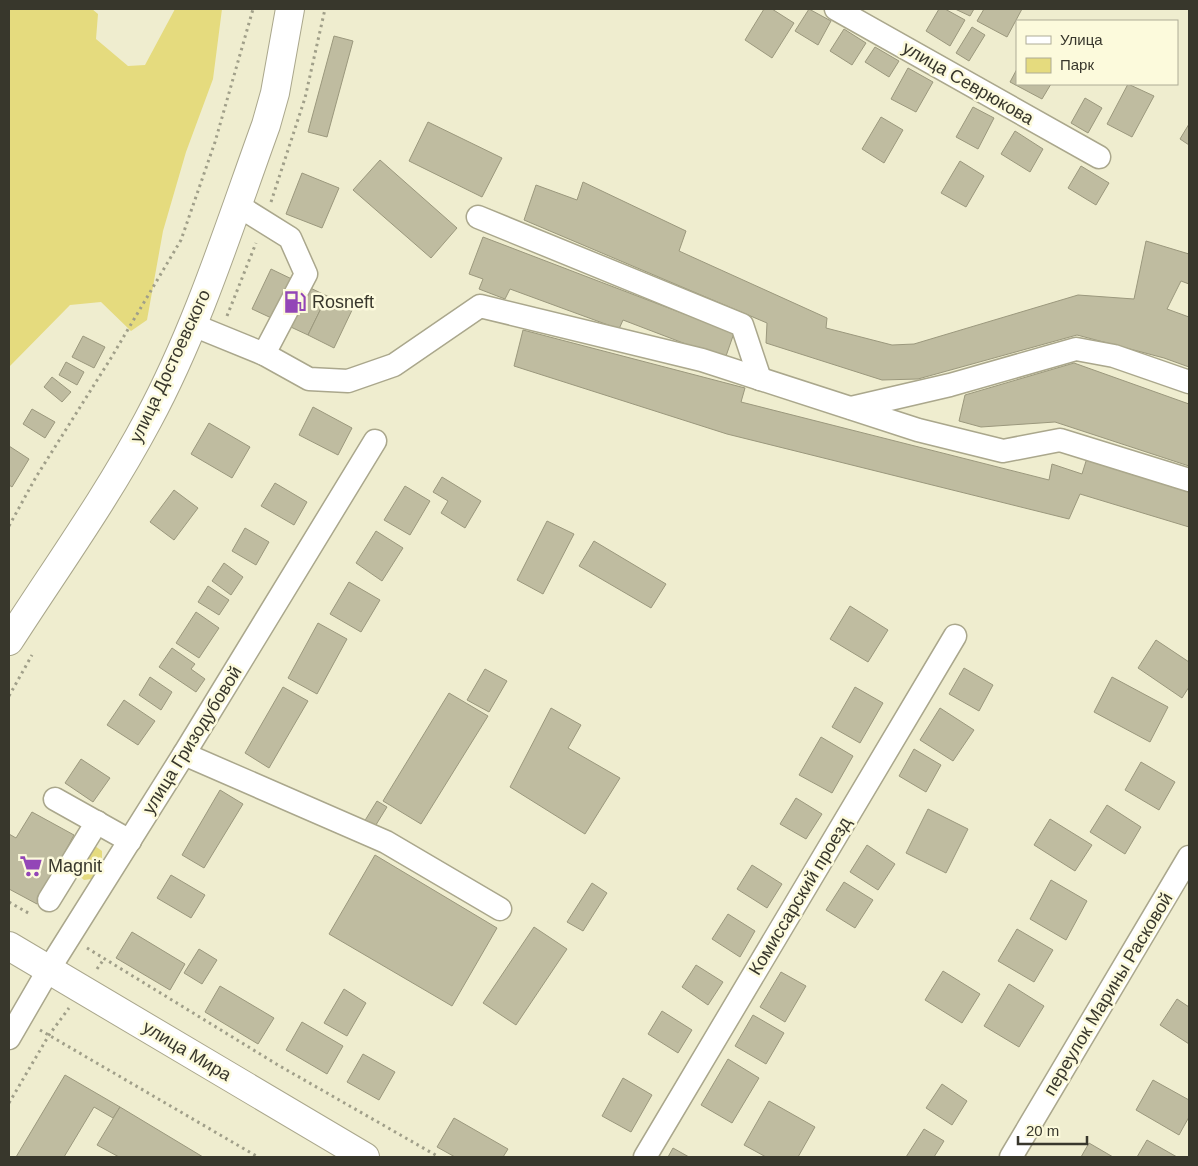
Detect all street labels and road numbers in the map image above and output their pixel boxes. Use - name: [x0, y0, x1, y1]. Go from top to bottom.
- street label: улица Севрюкова: [899, 37, 1038, 129]
- street label: улица Достоевского: [126, 286, 214, 446]
- street label: улица Гризодубовой: [138, 662, 246, 818]
- street label: Комиссарский проезд: [745, 813, 855, 979]
- street label: переулок Марины Расковой: [1039, 889, 1177, 1099]
- street label: улица Мира: [139, 1017, 236, 1086]

